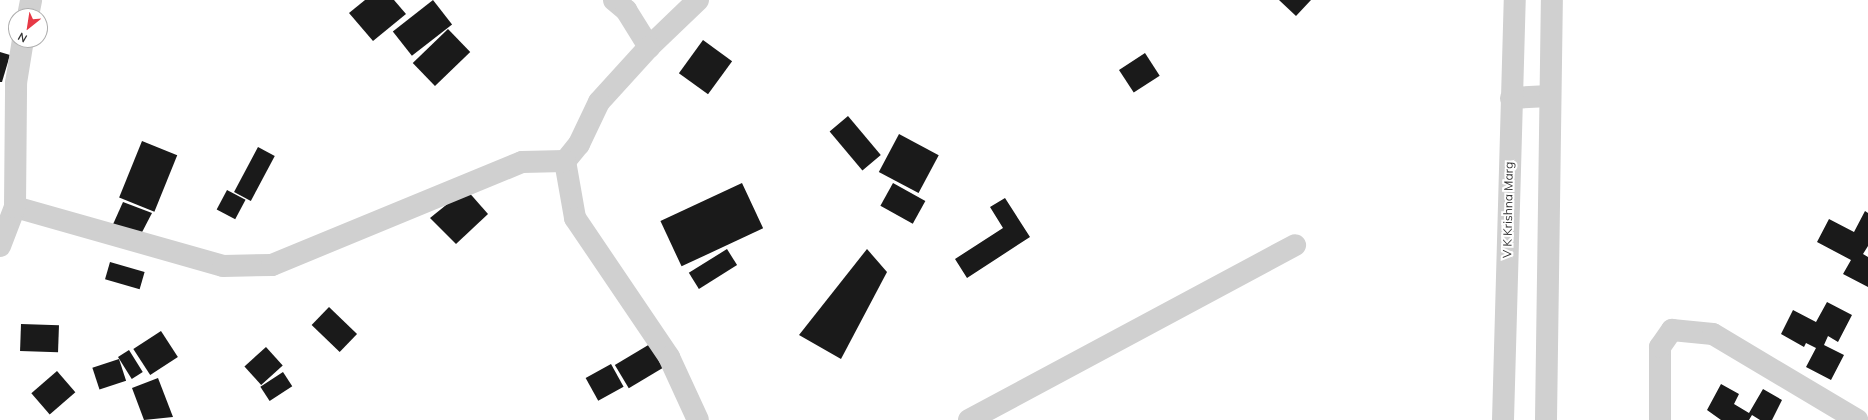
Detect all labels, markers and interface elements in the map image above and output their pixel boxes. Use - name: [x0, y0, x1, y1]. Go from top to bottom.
- north arrow: [8, 8, 48, 48]
- text: N: [15, 29, 30, 46]
- street label: V K Krishna Marg: [1500, 162, 1516, 258]

